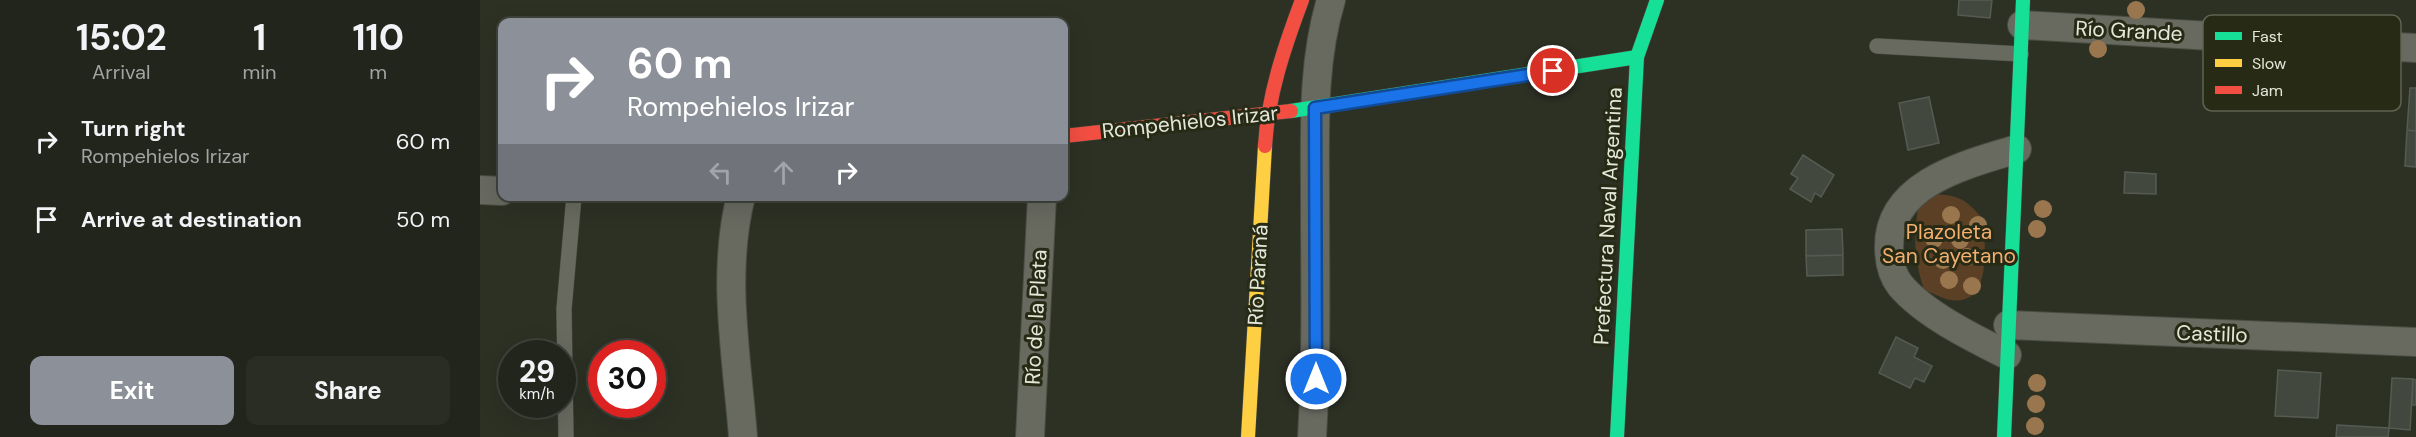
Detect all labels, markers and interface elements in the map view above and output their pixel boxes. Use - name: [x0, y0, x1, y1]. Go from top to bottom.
- text: 15:02: [76, 14, 167, 61]
- text: 1: [253, 14, 266, 61]
- text: 110: [352, 14, 404, 61]
- street label: Río Grande: [2075, 14, 2183, 48]
- legend: [2203, 15, 2401, 111]
- text: Fast: [2252, 26, 2283, 47]
- text: 60 m: [627, 36, 733, 91]
- icon: right: [528, 42, 606, 120]
- pin: [1527, 45, 1578, 96]
- text: Slow: [2252, 53, 2286, 74]
- icon: arrive: [1536, 54, 1569, 87]
- text: Arrival: [92, 59, 150, 85]
- text: min: [242, 59, 277, 85]
- text: m: [369, 59, 387, 85]
- text: Jam: [2252, 80, 2283, 101]
- street label: Prefectura Naval Argentina: [1587, 86, 1629, 346]
- text: Rompehielos Irizar: [627, 89, 854, 124]
- street label: Rompehielos Irizar: [1101, 99, 1280, 145]
- text: Turn right: [81, 114, 186, 143]
- icon: right: [30, 125, 63, 158]
- text: 60 m: [396, 127, 450, 156]
- text: Rompehielos Irizar: [81, 143, 250, 169]
- icon: left: [704, 156, 737, 189]
- icon: ahead: [767, 156, 800, 189]
- icon: right: [830, 156, 863, 189]
- icon: arrive: [30, 203, 63, 236]
- text: Arrive at destination: [81, 205, 302, 234]
- text: 50 m: [396, 205, 450, 234]
- park label: Plazoleta San Cayetano: [1882, 218, 2016, 270]
- street label: Río Paraná: [1241, 224, 1275, 326]
- street label: Río de la Plata: [1018, 249, 1054, 385]
- street label: Castillo: [2176, 319, 2248, 349]
- speed limit sign: 30: [588, 340, 666, 418]
- position arrow: [1284, 347, 1348, 411]
- text: 29: [519, 352, 555, 391]
- button: Exit: [30, 356, 234, 425]
- button: Share: [246, 356, 450, 425]
- text: km/h: [519, 384, 555, 404]

